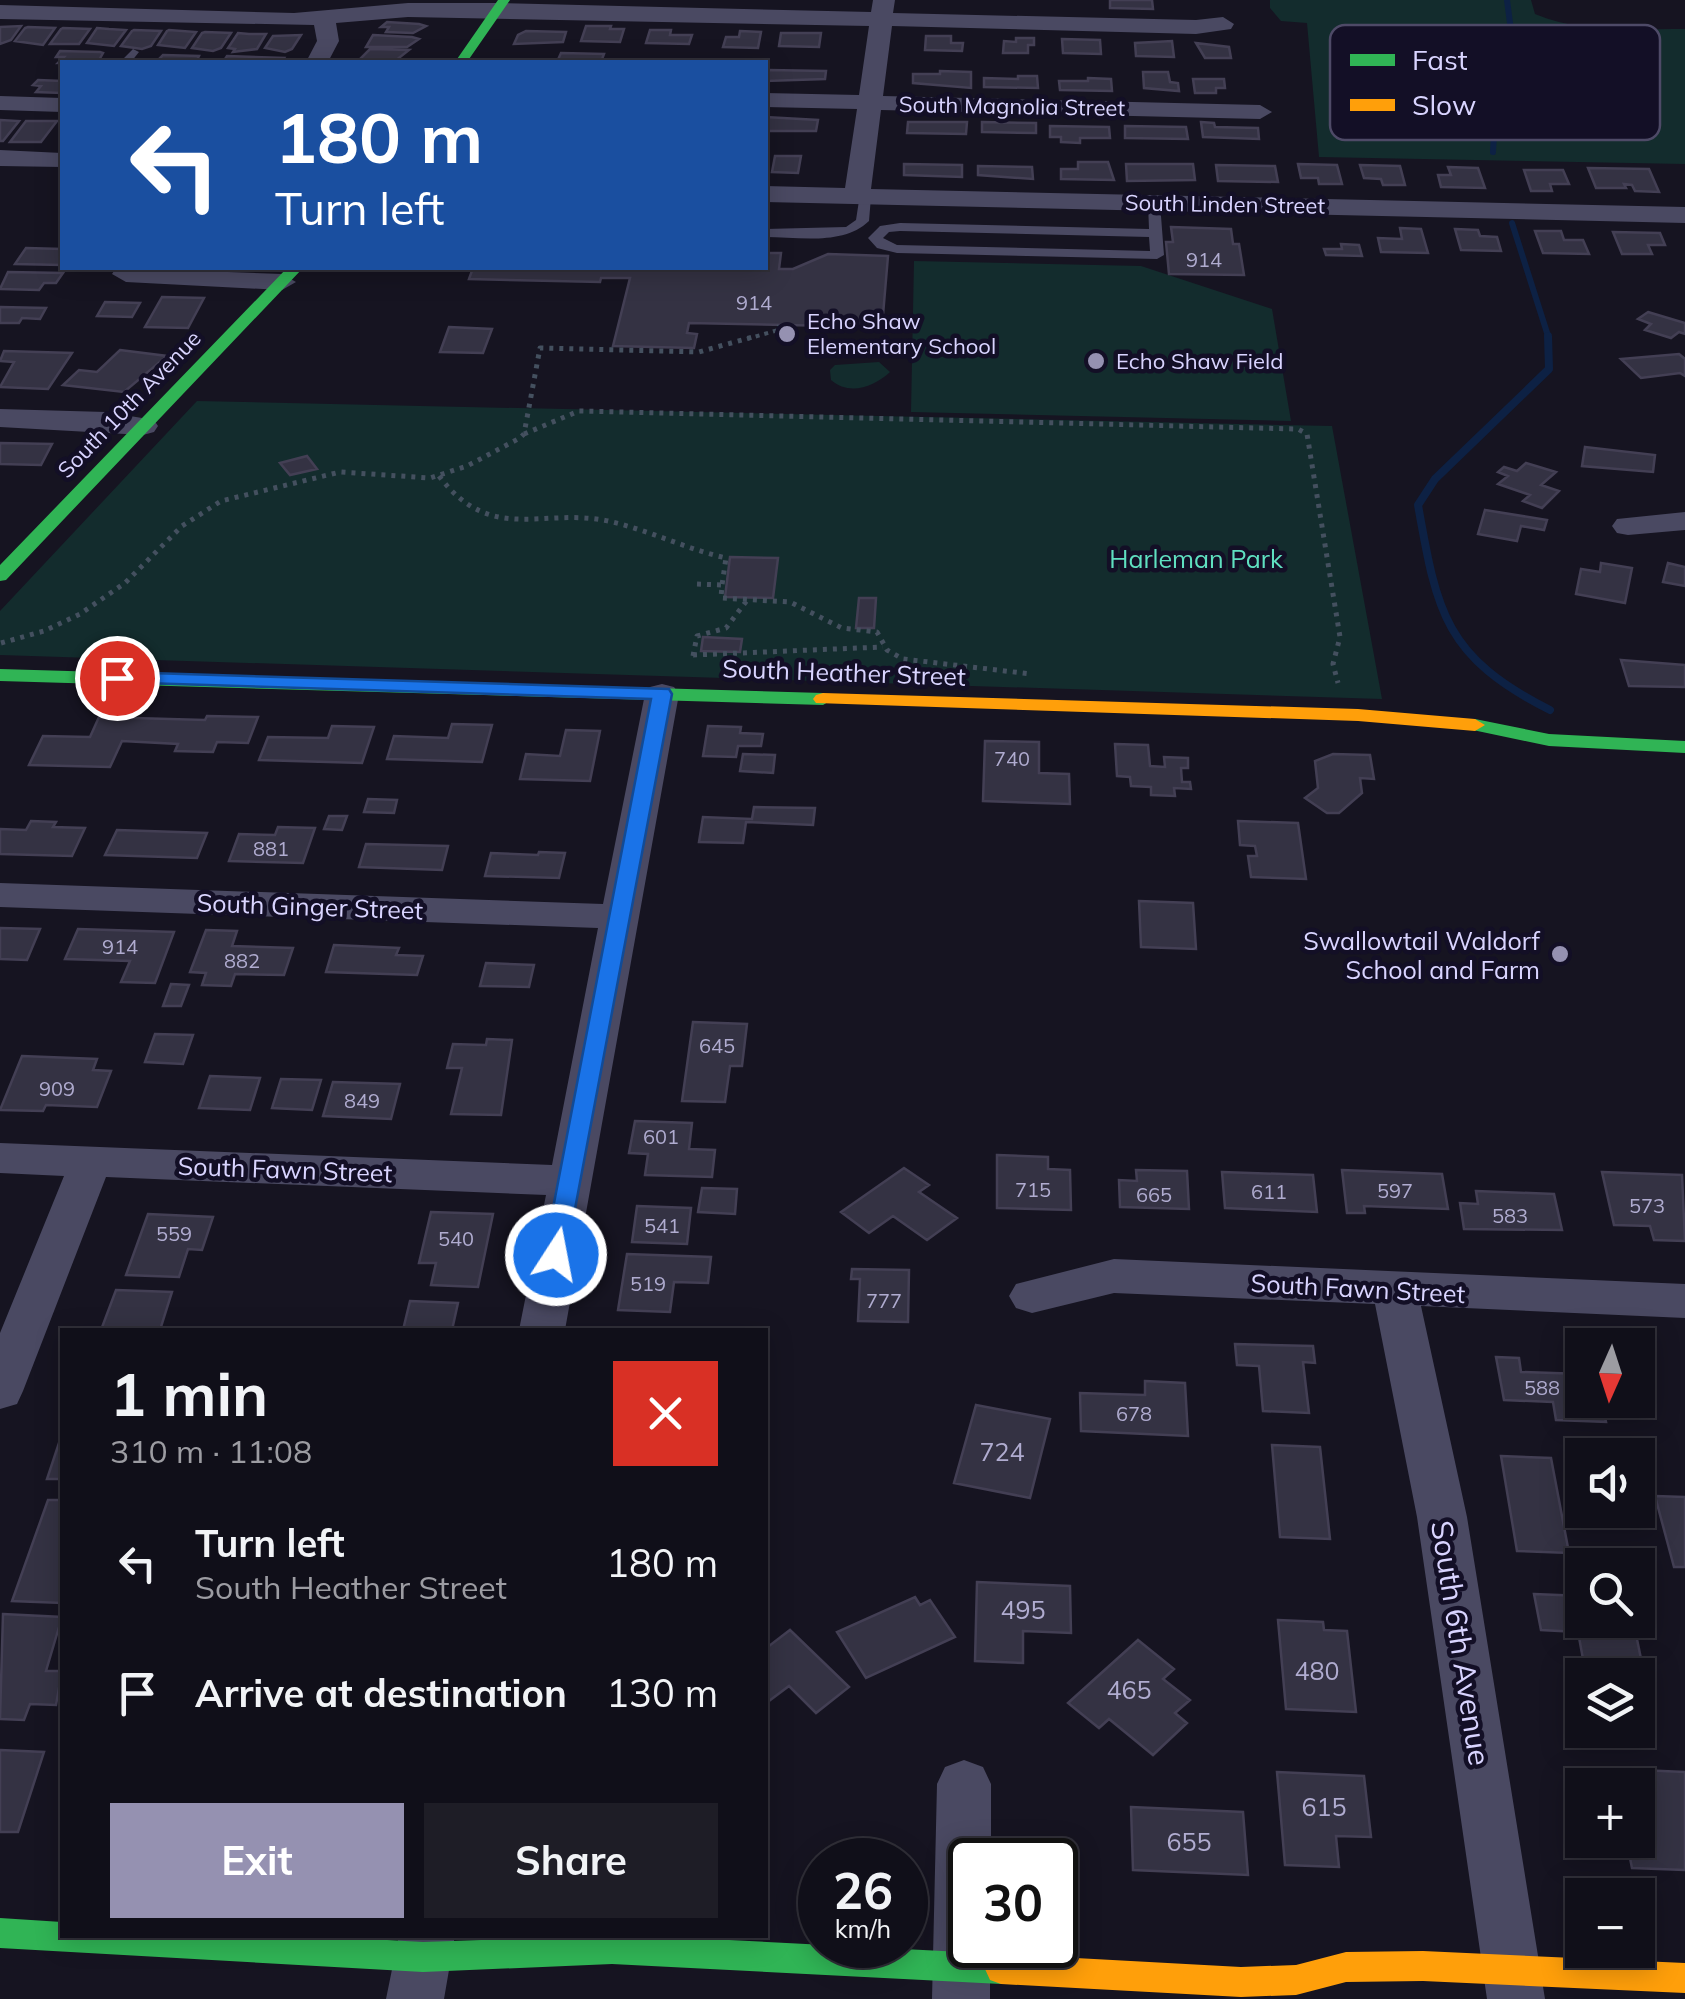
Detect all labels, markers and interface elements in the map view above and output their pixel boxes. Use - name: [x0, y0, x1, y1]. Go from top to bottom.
- legend: [1330, 25, 1660, 140]
- text: Fast: [1412, 42, 1468, 77]
- text: Slow: [1412, 87, 1476, 122]
- street label: South Magnolia Street: [899, 90, 1126, 122]
- text: 180 m: [275, 93, 483, 181]
- icon: left: [110, 100, 240, 230]
- text: Turn left: [275, 180, 444, 236]
- street label: South Linden Street: [1125, 188, 1326, 220]
- house number: 914: [1186, 247, 1222, 272]
- house number: 914: [736, 290, 772, 315]
- place label: Echo Shaw Elementary School: [807, 307, 996, 360]
- marker: Echo Shaw Elementary School: [776, 323, 798, 345]
- street label: South 10th Avenue: [51, 324, 207, 484]
- place label: Echo Shaw Field: [1116, 347, 1284, 375]
- marker: Echo Shaw Field: [1085, 350, 1107, 372]
- park label: Harleman Park: [1109, 543, 1284, 574]
- pin: [75, 636, 160, 721]
- icon: arrive: [90, 651, 145, 706]
- street label: South Heather Street: [722, 652, 967, 692]
- house number: 740: [994, 746, 1030, 771]
- house number: 881: [253, 836, 289, 861]
- street label: South Ginger Street: [196, 887, 424, 925]
- place label: Swallowtail Waldorf School and Farm: [1303, 925, 1541, 985]
- house number: 914: [102, 934, 138, 959]
- marker: Swallowtail Waldorf School and Farm: [1549, 943, 1571, 965]
- house number: 882: [224, 948, 260, 973]
- house number: 645: [699, 1033, 735, 1058]
- house number: 909: [39, 1076, 75, 1101]
- house number: 849: [344, 1088, 380, 1113]
- house number: 601: [643, 1124, 679, 1149]
- street label: South Fawn Street: [177, 1150, 393, 1188]
- house number: 715: [1015, 1177, 1051, 1202]
- house number: 597: [1377, 1178, 1413, 1203]
- house number: 611: [1251, 1179, 1287, 1204]
- house number: 665: [1136, 1182, 1172, 1207]
- house number: 573: [1629, 1193, 1665, 1218]
- position arrow: [504, 1203, 608, 1307]
- house number: 583: [1492, 1203, 1528, 1228]
- house number: 541: [644, 1213, 680, 1238]
- house number: 559: [156, 1221, 192, 1246]
- house number: 540: [438, 1226, 474, 1251]
- street label: South Fawn Street: [1250, 1267, 1466, 1309]
- house number: 519: [630, 1271, 666, 1296]
- house number: 777: [866, 1288, 902, 1313]
- north arrow: [1565, 1328, 1655, 1418]
- map controls: [1565, 1328, 1655, 1968]
- text: 1 min: [110, 1356, 268, 1431]
- button: close: [613, 1361, 718, 1466]
- house number: 588: [1524, 1375, 1560, 1400]
- house number: 678: [1116, 1401, 1152, 1426]
- text: 310 m · 11:08: [110, 1431, 312, 1471]
- house number: 724: [979, 1436, 1025, 1467]
- button: sound: [1565, 1438, 1655, 1528]
- street label: South 6th Avenue: [1423, 1518, 1499, 1768]
- text: Turn left: [195, 1519, 345, 1567]
- icon: left: [110, 1536, 165, 1591]
- text: 180 m: [606, 1539, 718, 1587]
- button: search: [1565, 1548, 1655, 1638]
- text: South Heather Street: [195, 1567, 507, 1607]
- house number: 495: [1000, 1594, 1046, 1625]
- house number: 480: [1294, 1655, 1340, 1686]
- button: layers: [1565, 1658, 1655, 1748]
- icon: arrive: [110, 1666, 165, 1721]
- text: Arrive at destination: [195, 1669, 567, 1717]
- text: 130 m: [606, 1669, 718, 1717]
- house number: 465: [1106, 1674, 1152, 1705]
- button: +: [1565, 1768, 1655, 1858]
- house number: 615: [1301, 1791, 1347, 1822]
- button: Exit: [110, 1803, 404, 1918]
- button: Share: [424, 1803, 718, 1918]
- house number: 655: [1166, 1826, 1212, 1857]
- speed limit sign: 30: [948, 1838, 1078, 1968]
- text: 26: [833, 1859, 893, 1922]
- button: −: [1565, 1878, 1655, 1968]
- text: km/h: [835, 1913, 891, 1944]

